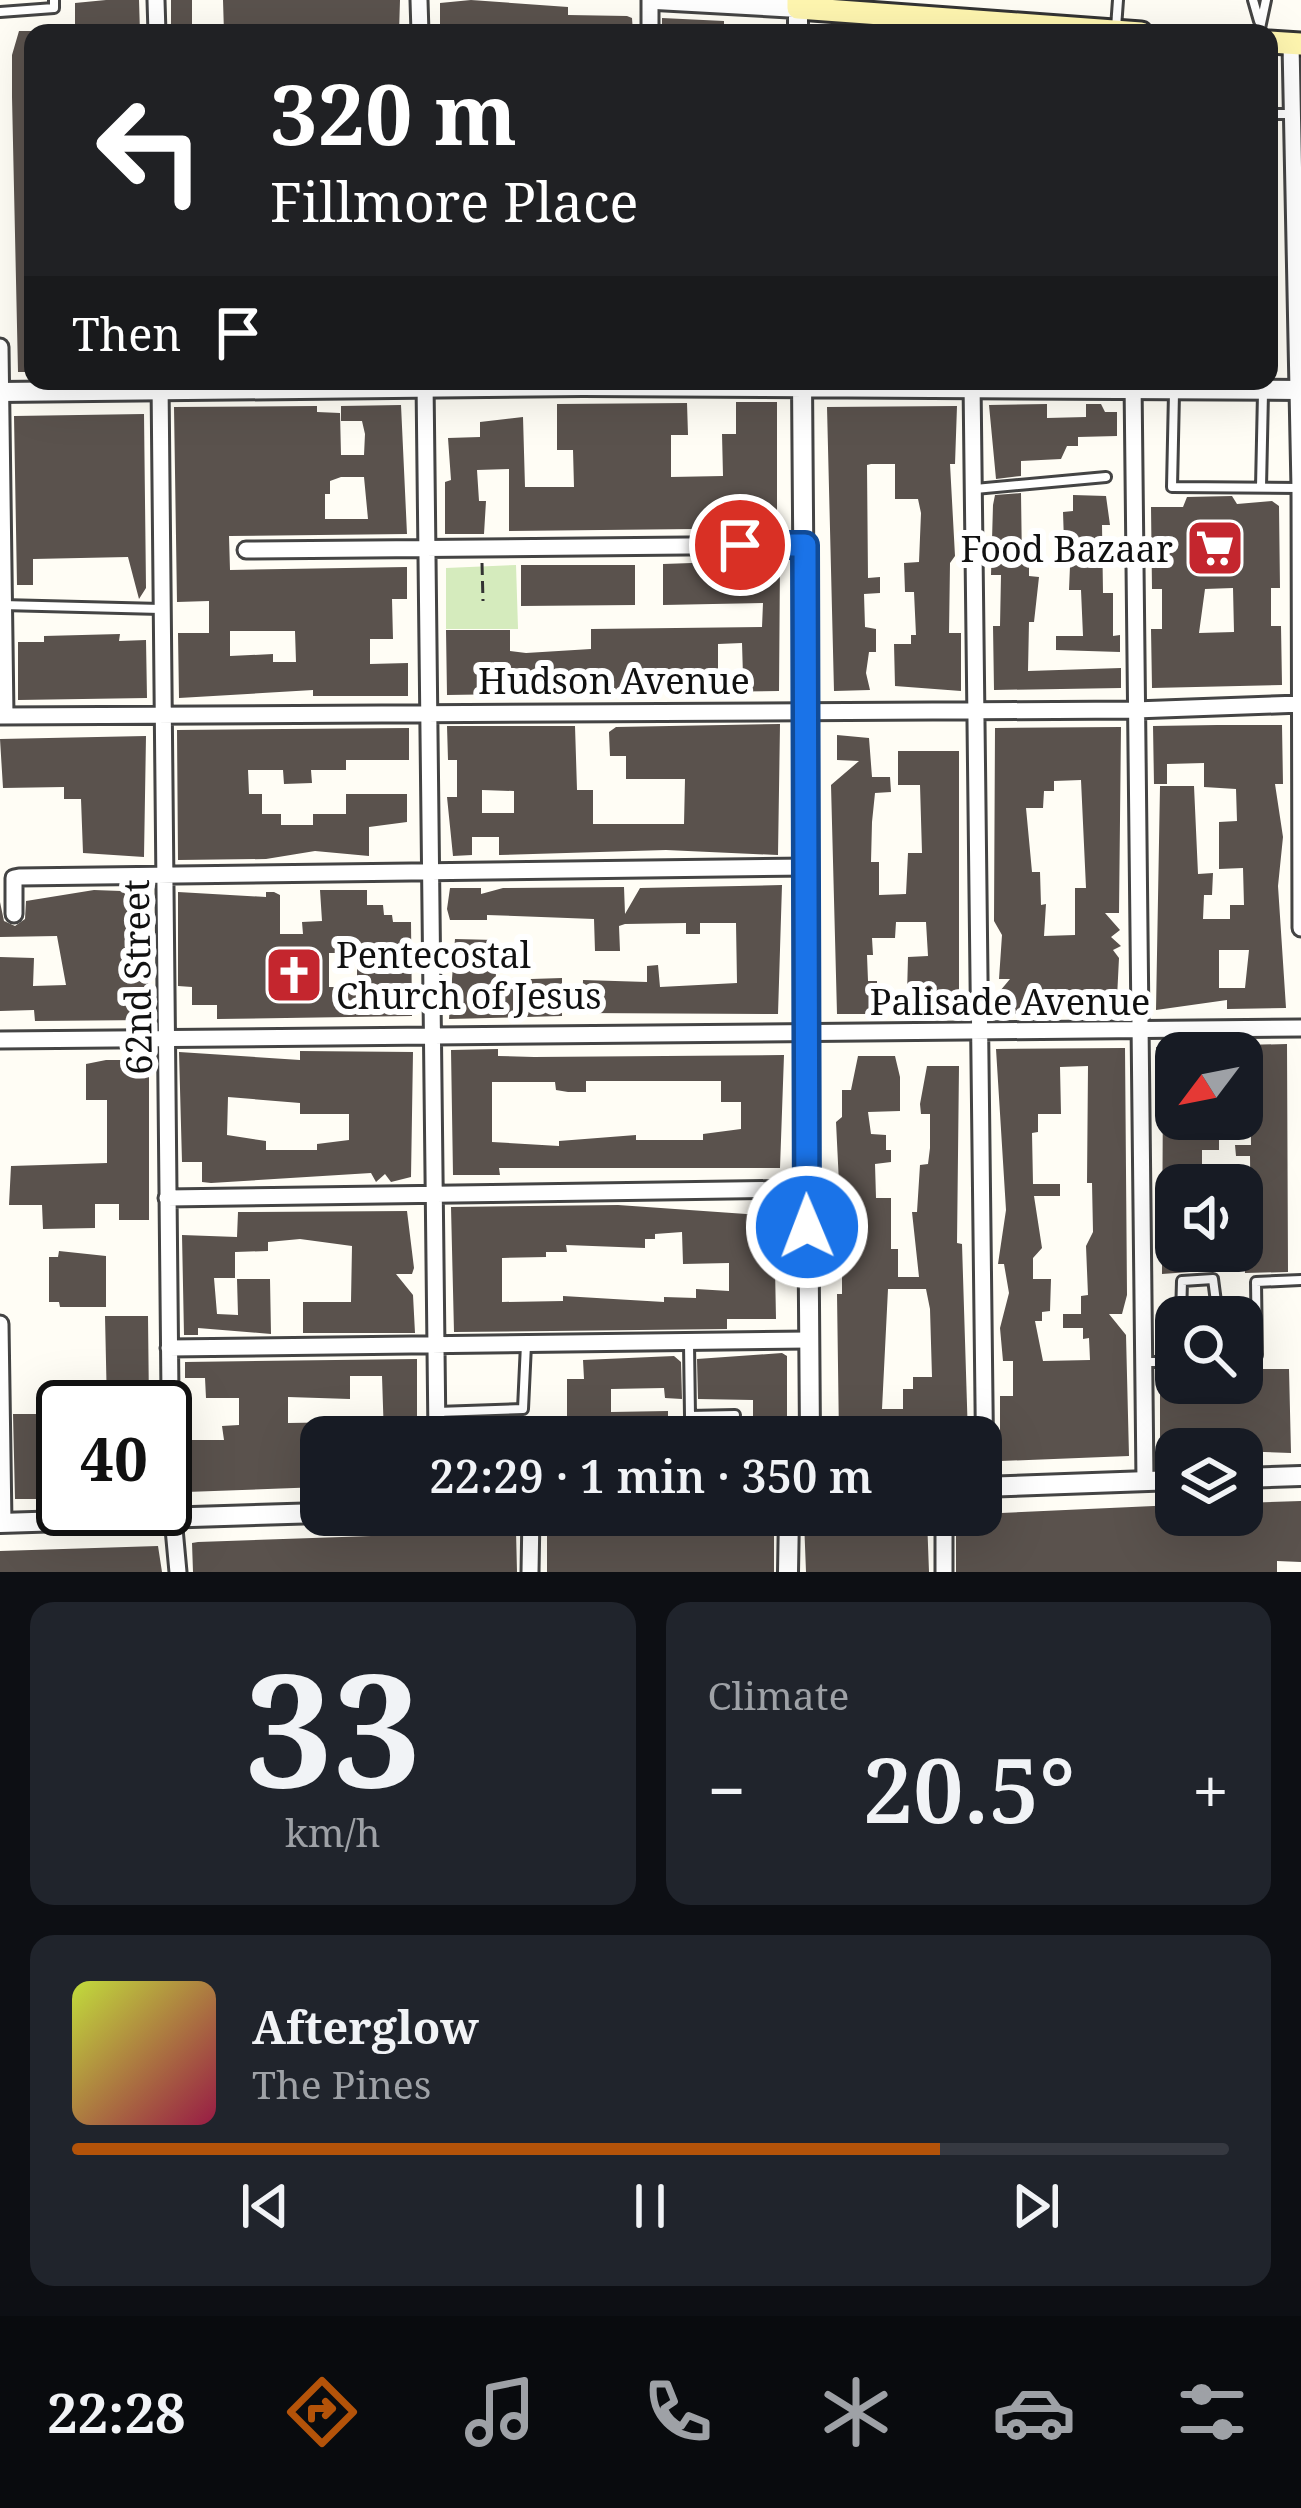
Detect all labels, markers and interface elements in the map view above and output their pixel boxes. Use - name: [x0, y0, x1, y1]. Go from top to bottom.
- text: 320 m: [270, 55, 517, 170]
- icon: left: [72, 72, 228, 228]
- text: Fillmore Place: [270, 164, 638, 238]
- icon: arrive: [205, 300, 271, 366]
- text: Then: [72, 303, 181, 364]
- pin: [689, 494, 791, 596]
- icon: arrive: [707, 512, 773, 578]
- supermarket icon: Food Bazaar: [1184, 517, 1246, 579]
- place label: Food Bazaar: [960, 524, 1173, 573]
- street label: Hudson Avenue: [478, 656, 750, 705]
- street label: 62nd Street: [111, 879, 163, 1075]
- place label: Pentecostal Church of Jesus: [336, 930, 602, 1020]
- church icon: Pentecostal Church of Jesus: [263, 944, 325, 1006]
- street label: Palisade Avenue: [870, 977, 1150, 1026]
- north arrow: [1155, 1032, 1263, 1140]
- map controls: [1155, 1032, 1263, 1536]
- position arrow: [744, 1164, 870, 1290]
- button: sound: [1155, 1164, 1263, 1272]
- button: search: [1155, 1296, 1263, 1404]
- speed limit sign: 40: [36, 1380, 192, 1536]
- button: layers: [1155, 1428, 1263, 1536]
- text: 22:29 · 1 min · 350 m: [429, 1445, 873, 1506]
- text: 33: [245, 1620, 421, 1833]
- text: Climate: [708, 1668, 849, 1721]
- text: 20.5°: [862, 1727, 1075, 1849]
- text: −: [708, 1744, 746, 1834]
- text: +: [1192, 1744, 1229, 1834]
- text: km/h: [285, 1805, 381, 1858]
- text: Afterglow: [252, 1996, 479, 2057]
- text: The Pines: [252, 2057, 431, 2110]
- icon: previous: [232, 2173, 298, 2239]
- icon: pause: [617, 2173, 683, 2239]
- icon: next: [1003, 2173, 1069, 2239]
- icon: directions: [280, 2370, 364, 2454]
- icon: music: [458, 2370, 542, 2454]
- icon: phone: [636, 2370, 720, 2454]
- icon: climate: [814, 2370, 898, 2454]
- icon: car: [992, 2370, 1076, 2454]
- icon: filters: [1170, 2370, 1254, 2454]
- text: 22:28: [47, 2375, 186, 2449]

